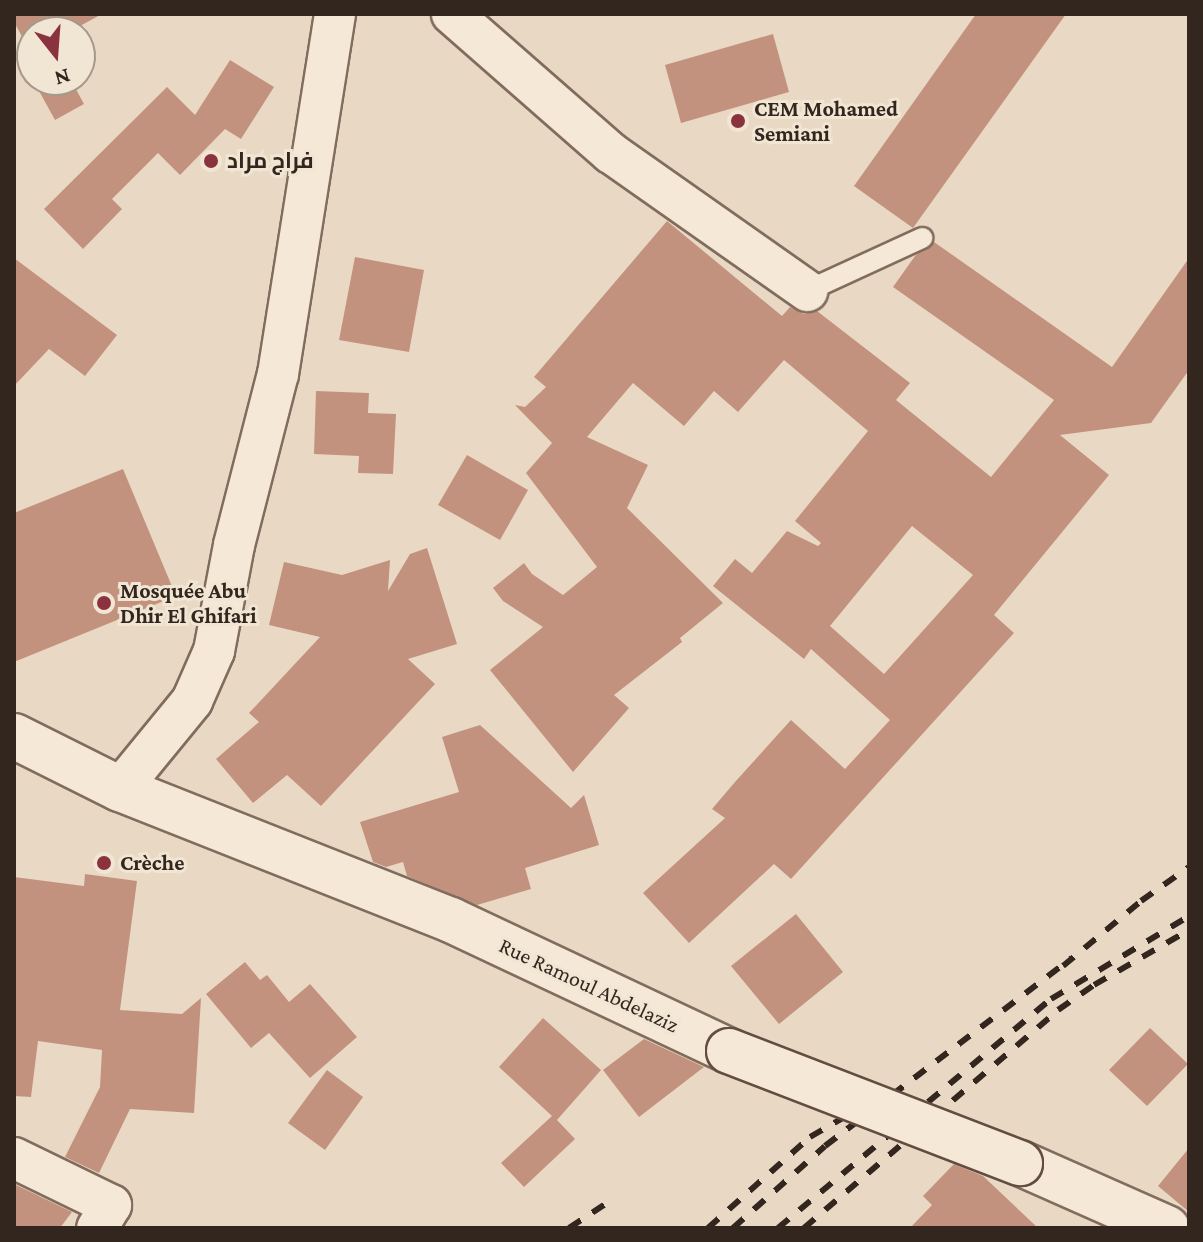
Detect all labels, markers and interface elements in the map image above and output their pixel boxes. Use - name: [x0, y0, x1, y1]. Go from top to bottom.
- north arrow: [16, 16, 96, 96]
- text: N: [52, 63, 73, 92]
- place label: CEM Mohamed Semiani: [754, 95, 898, 146]
- marker: CEM Mohamed Semiani: [729, 112, 747, 130]
- place label: فراج مراد: [227, 148, 314, 174]
- marker: فراج مراد: [202, 152, 220, 170]
- place label: Mosquée Abu Dhir El Ghifari: [120, 577, 257, 628]
- marker: Mosquée Abu Dhir El Ghifari: [95, 594, 113, 612]
- place label: Crèche: [120, 850, 184, 876]
- marker: Crèche: [95, 854, 113, 872]
- street label: Rue Ramoul Abdelaziz: [495, 932, 683, 1038]

